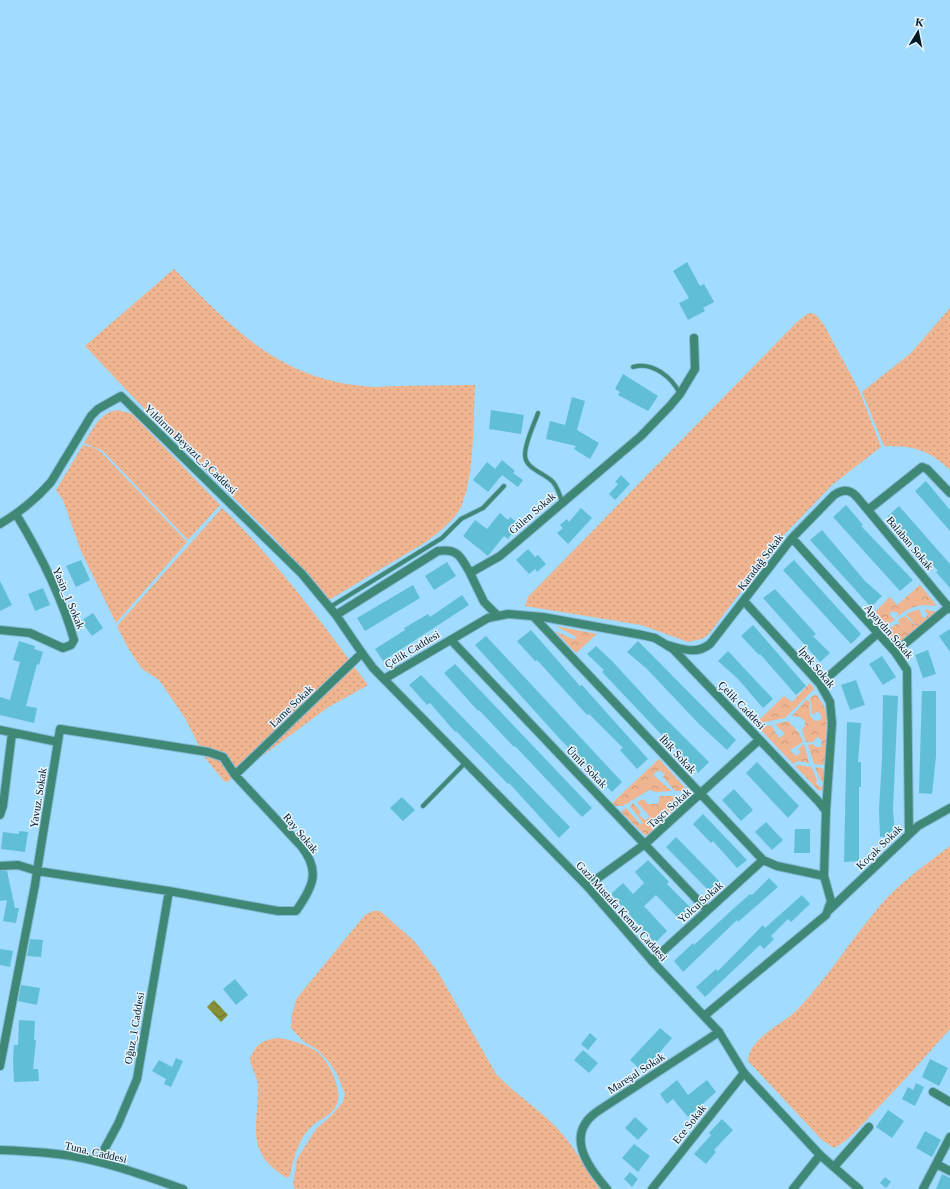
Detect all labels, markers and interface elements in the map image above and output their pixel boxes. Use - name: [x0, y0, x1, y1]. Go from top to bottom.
- north arrow: [898, 12, 938, 52]
- text: K: [914, 15, 925, 29]
- street label: Yıldırım Beyazıt_3 Caddesi: [142, 402, 240, 496]
- street label: Gülen Sokak: [507, 489, 558, 536]
- street label: Balaban Sokak: [884, 514, 936, 573]
- street label: Karadağ Sokak: [735, 531, 785, 593]
- street label: Yasin_1 Sokak: [51, 565, 88, 631]
- street label: Apaydın Sokak: [862, 601, 916, 661]
- street label: Çelik Caddesi: [382, 628, 442, 670]
- street label: İpek Sokak: [796, 644, 838, 690]
- street label: Çelik Caddesi: [716, 679, 768, 731]
- street label: Lame Sokak: [267, 682, 315, 730]
- street label: İbik Sokak: [657, 732, 699, 776]
- street label: Ümit Sokak: [564, 744, 610, 791]
- street label: Yavuz. Sokak: [27, 767, 49, 829]
- street label: Taşcı Sokak: [645, 785, 693, 830]
- street label: Ray Sokak: [281, 811, 321, 856]
- street label: Koçak Sokak: [854, 822, 905, 872]
- street label: Gazi Mustafa Kemal Caddesi: [574, 859, 670, 963]
- street label: Yolcu Sokak: [675, 878, 725, 925]
- street label: Oğuz_1 Caddesi: [122, 991, 146, 1065]
- street label: Mareşal Sokak: [605, 1050, 667, 1096]
- street label: Ece Sokak: [670, 1101, 708, 1146]
- street label: Tuna. Caddesi: [64, 1139, 128, 1165]

